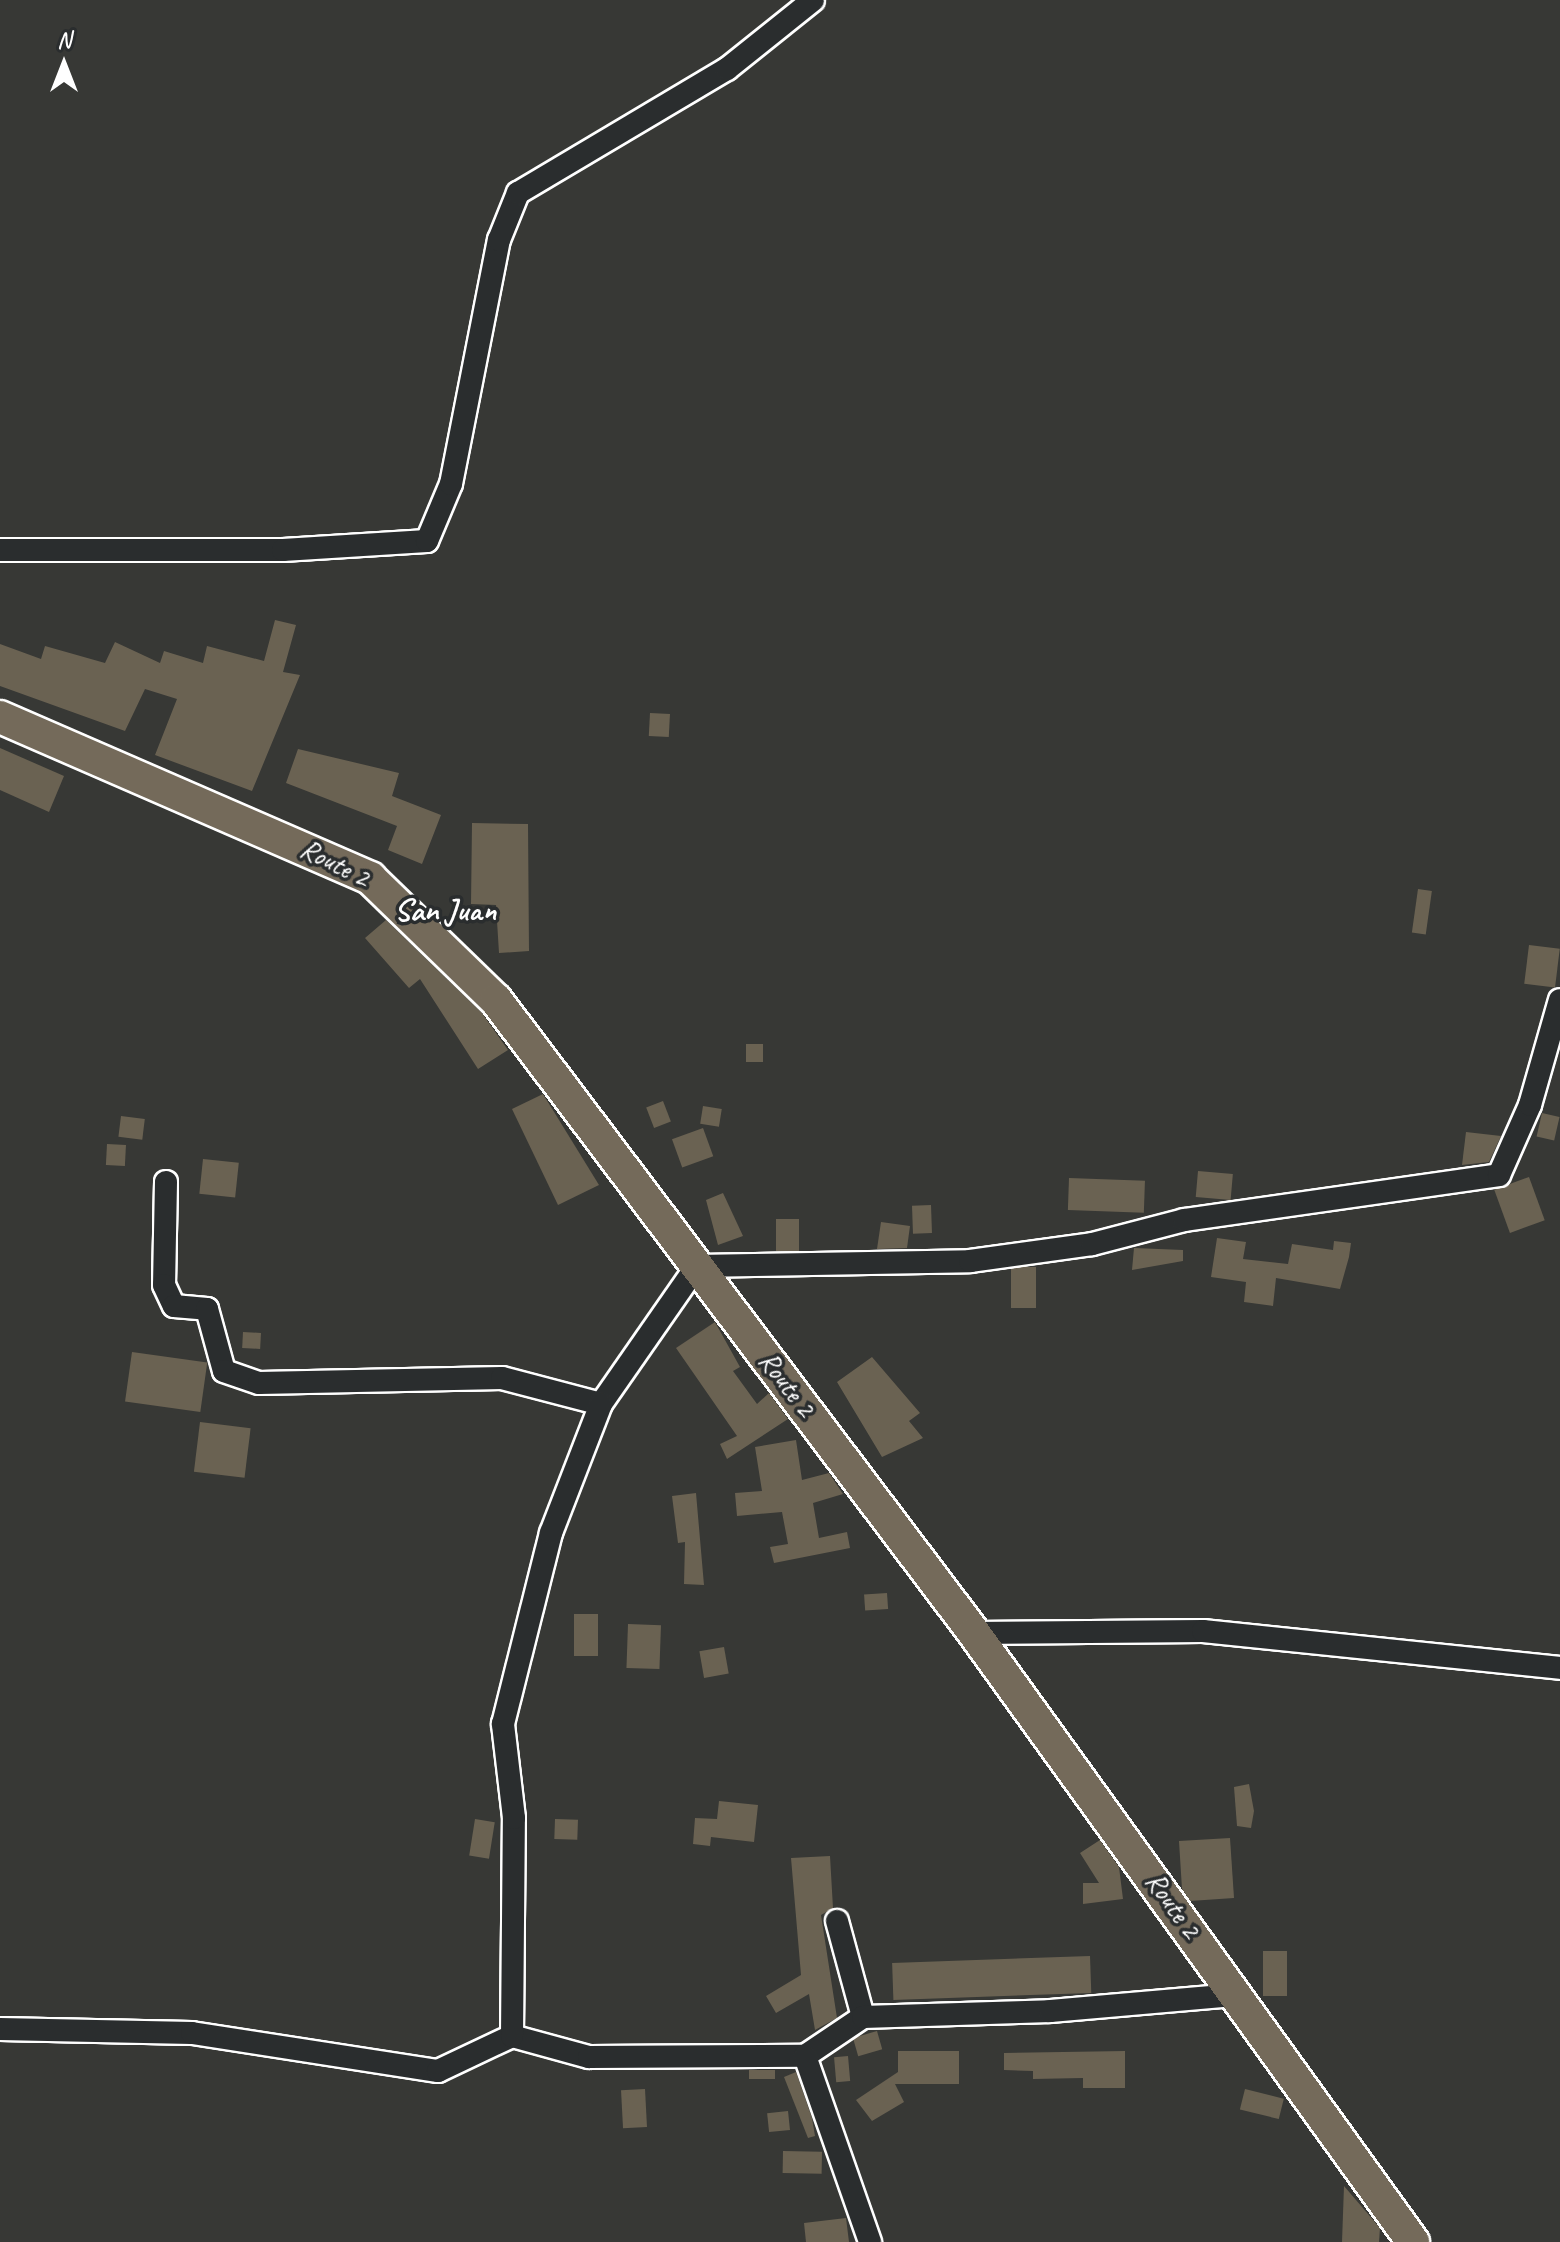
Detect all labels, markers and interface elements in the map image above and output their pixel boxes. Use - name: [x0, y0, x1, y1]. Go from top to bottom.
- north arrow: [24, 24, 104, 104]
- text: N: [57, 26, 71, 54]
- street label: Route 2: [295, 832, 375, 894]
- district label: San Juan: [394, 891, 496, 929]
- street label: Route 2: [752, 1345, 822, 1423]
- street label: Route 2: [1138, 1866, 1208, 1944]

